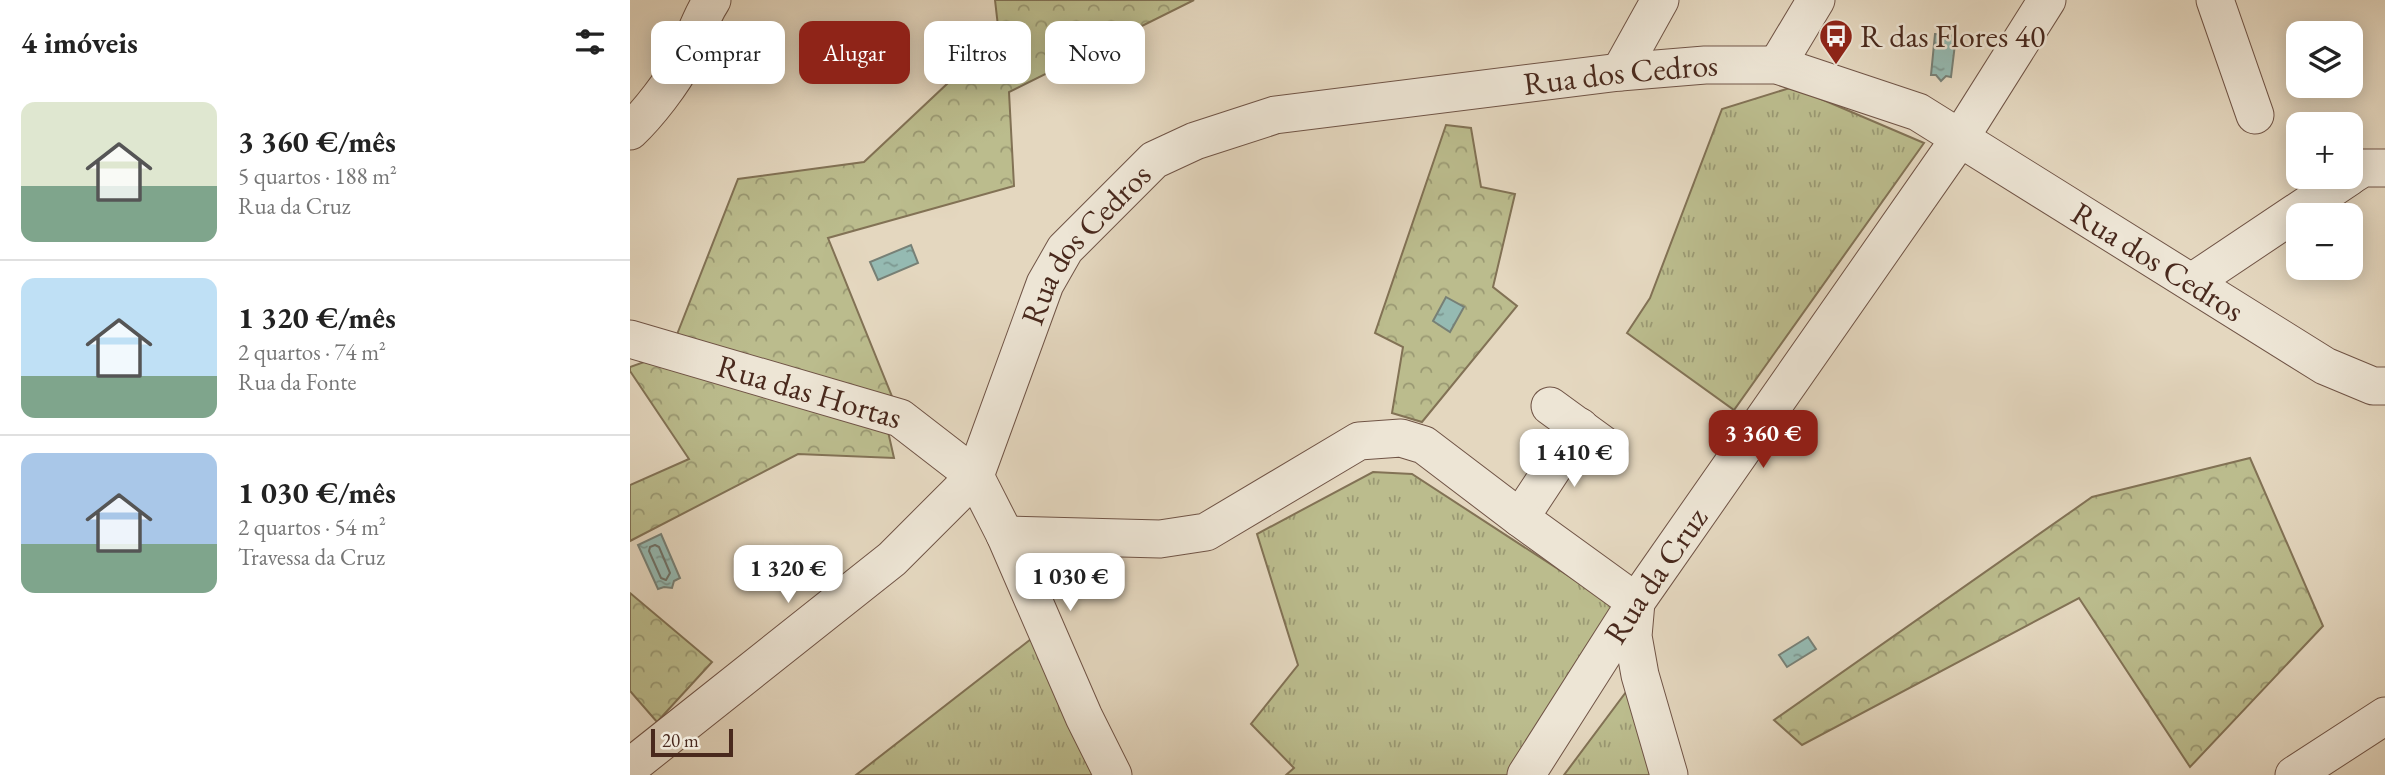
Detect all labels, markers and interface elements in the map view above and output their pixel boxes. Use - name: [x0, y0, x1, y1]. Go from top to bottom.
- place label: R das Flores 40: [1860, 15, 2045, 57]
- bus stop icon: R das Flores 40: [1817, 17, 1855, 66]
- chip: Comprar: [651, 21, 785, 84]
- chip: Alugar: [799, 21, 910, 84]
- chip: Filtros: [924, 21, 1031, 84]
- chip: Novo: [1045, 21, 1145, 84]
- map controls: [2286, 21, 2363, 280]
- button: layers: [2286, 21, 2363, 98]
- text: 4 imóveis: [21, 23, 138, 62]
- icon: filters: [571, 23, 609, 61]
- street label: Rua dos Cedros: [1521, 44, 1718, 105]
- button: +: [2286, 112, 2363, 189]
- text: 3 360 €/mês: [238, 122, 396, 161]
- icon: home: [77, 130, 161, 214]
- street label: Rua dos Cedros: [1011, 154, 1160, 331]
- text: 5 quartos · 188 m²: [238, 161, 397, 191]
- text: Rua da Cruz: [238, 191, 351, 221]
- street label: Rua dos Cedros: [2064, 192, 2252, 331]
- button: −: [2286, 203, 2363, 280]
- text: 1 320 €/mês: [238, 298, 396, 337]
- icon: home: [77, 306, 161, 390]
- text: 2 quartos · 74 m²: [238, 337, 386, 367]
- street label: Rua das Hortas: [712, 345, 907, 438]
- text: Rua da Fonte: [238, 367, 357, 397]
- pin: 3 360 €: [1698, 410, 1828, 470]
- text: 3 360 €: [1725, 418, 1801, 448]
- pin: 1 410 €: [1509, 430, 1639, 489]
- text: 1 410 €: [1536, 437, 1612, 467]
- text: 1 030 €/mês: [238, 473, 396, 512]
- icon: home: [77, 481, 161, 565]
- street label: Rua da Cruz: [1594, 499, 1717, 652]
- text: 2 quartos · 54 m²: [238, 512, 386, 542]
- text: Travessa da Cruz: [238, 542, 385, 572]
- pin: 1 320 €: [723, 546, 853, 605]
- text: 1 320 €: [750, 553, 826, 583]
- pin: 1 030 €: [1005, 554, 1135, 613]
- text: 1 030 €: [1032, 561, 1108, 591]
- scale bar: [651, 726, 733, 758]
- text: 20 m: [662, 728, 699, 753]

